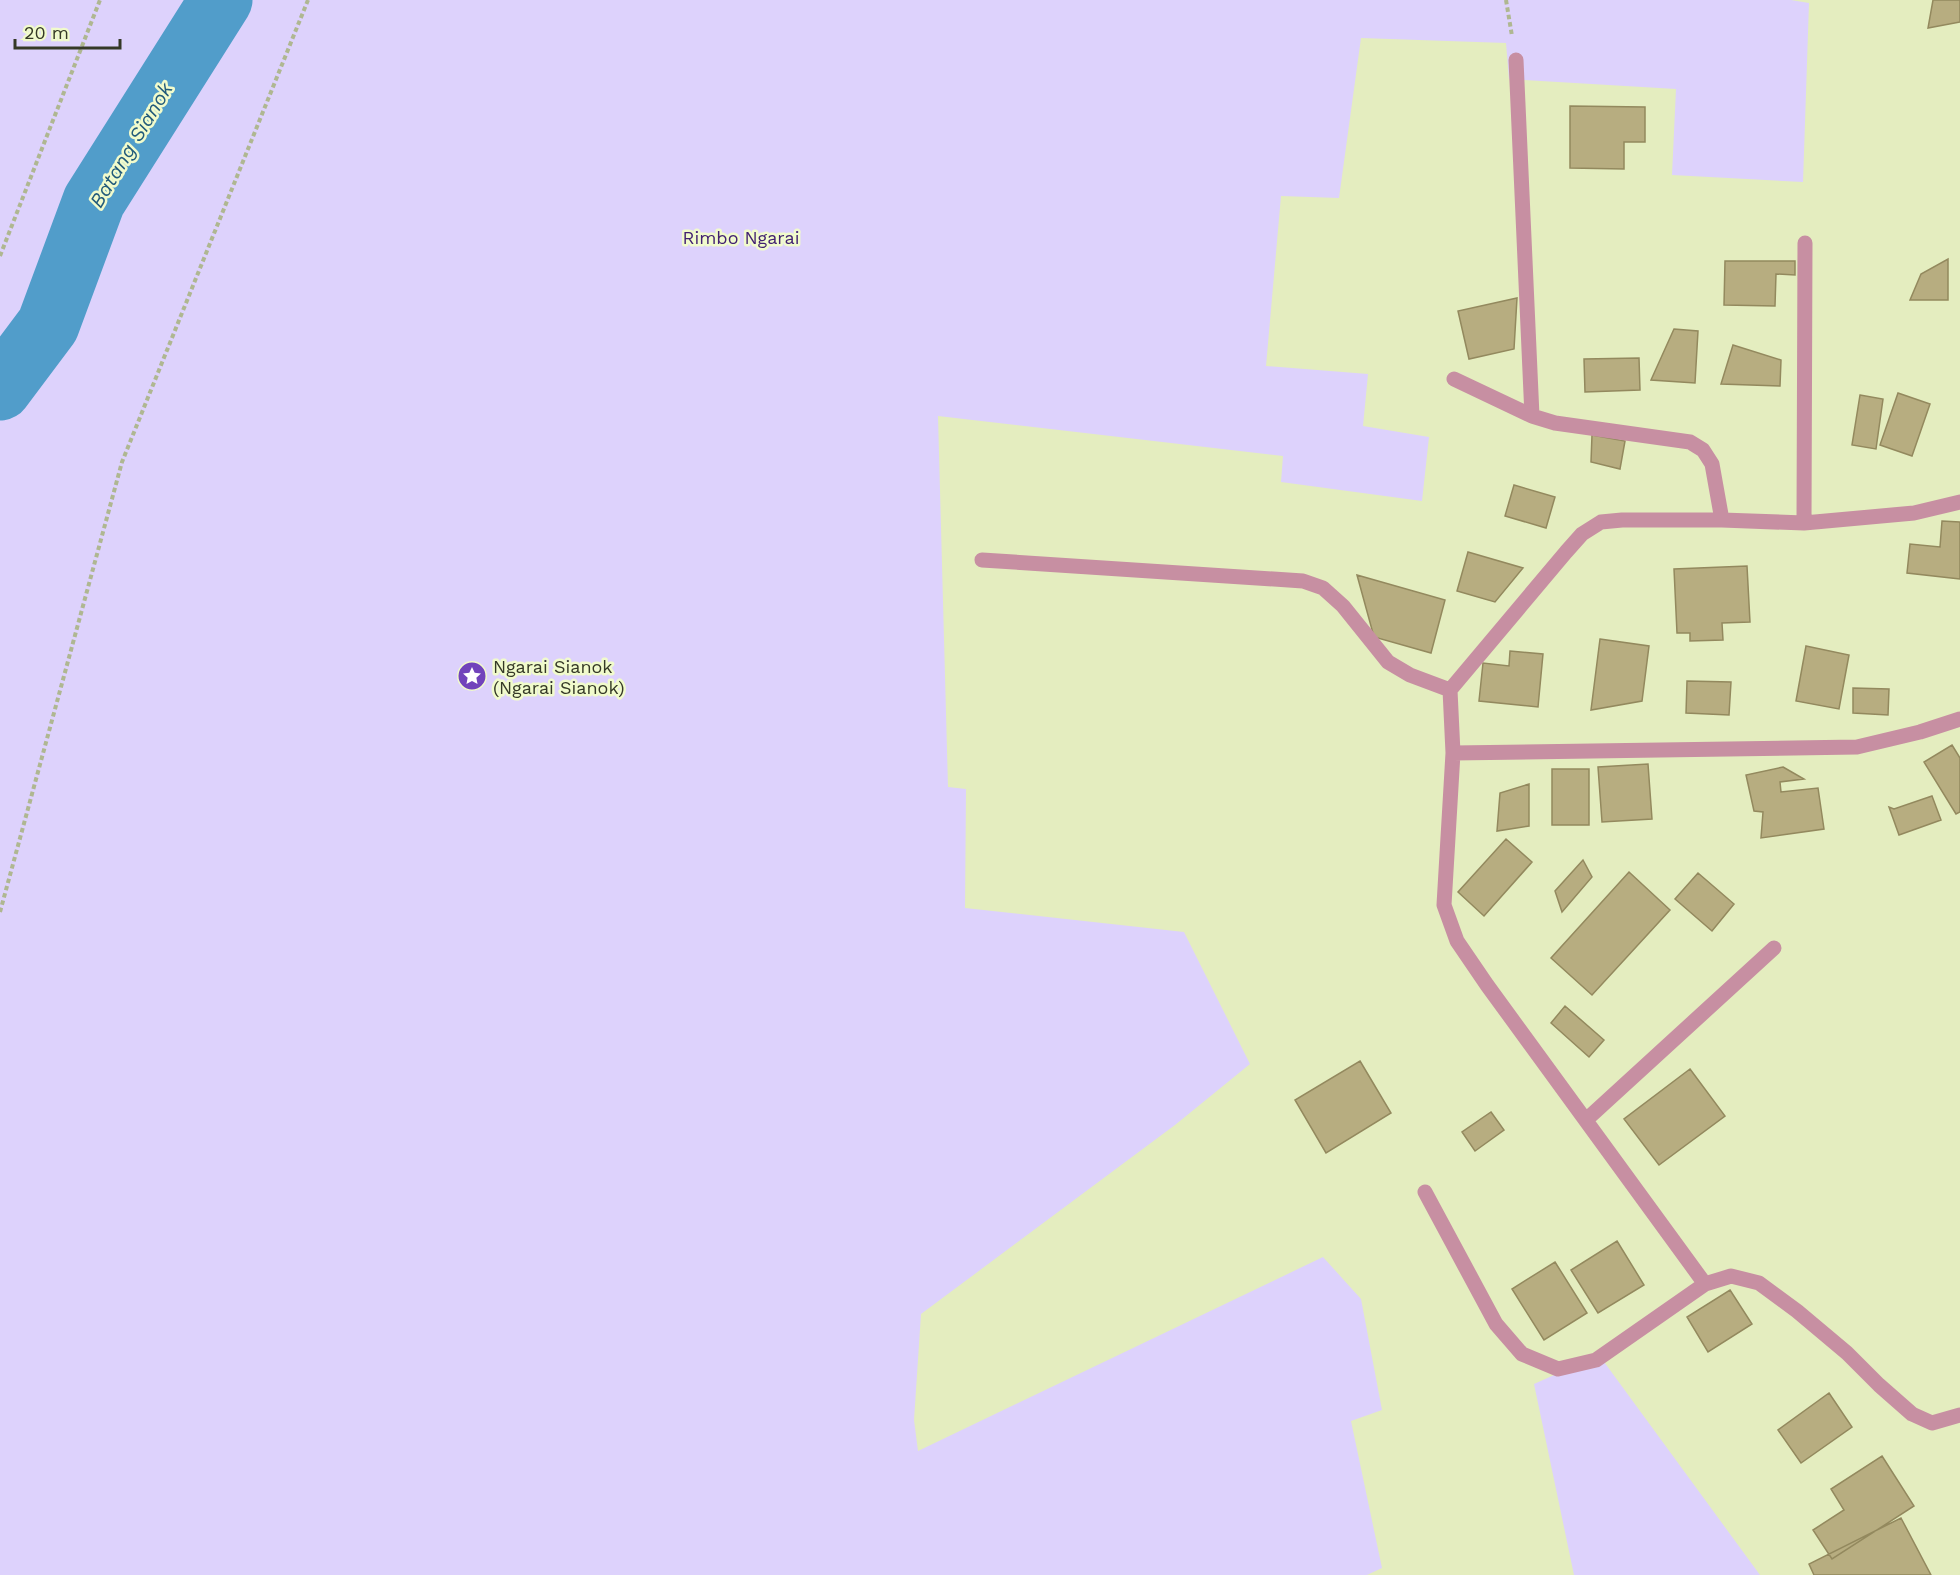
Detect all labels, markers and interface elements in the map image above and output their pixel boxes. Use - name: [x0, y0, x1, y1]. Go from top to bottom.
- scale bar: [15, 12, 120, 50]
- text: 20 m: [24, 22, 69, 43]
- water label: Batang Sianok: [84, 77, 178, 212]
- park label: Rimbo Ngarai: [683, 227, 799, 248]
- place label: Ngarai Sianok (Ngarai Sianok): [493, 656, 625, 698]
- place icon: Ngarai Sianok (Ngarai Sianok): [456, 660, 488, 692]

